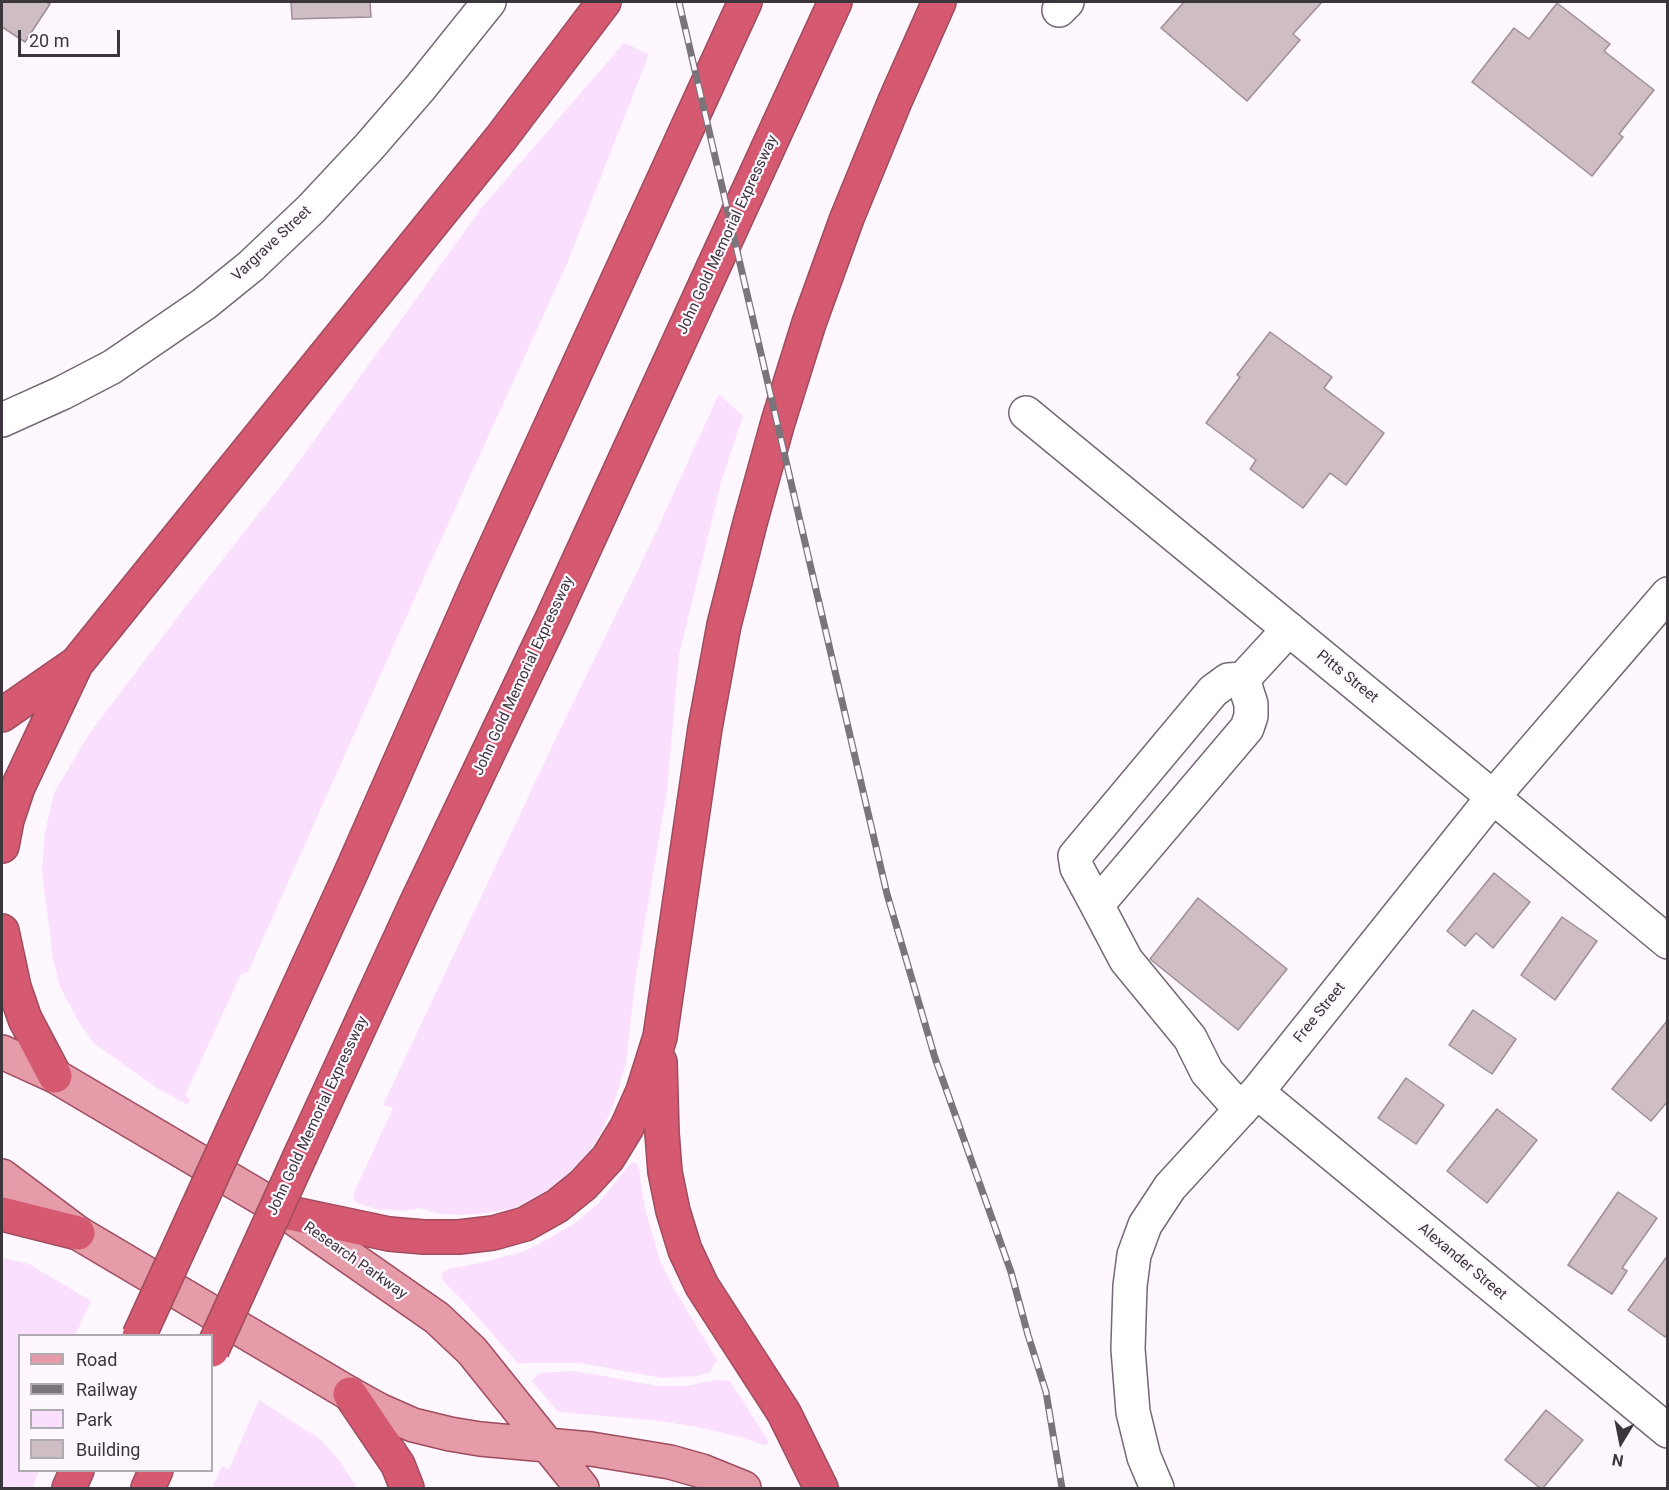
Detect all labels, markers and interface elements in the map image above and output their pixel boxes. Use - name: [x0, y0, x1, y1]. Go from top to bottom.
- scale bar: [21, 18, 123, 56]
- text: 20 m: [29, 30, 69, 51]
- street label: John Gold Memorial Expressway: [674, 132, 782, 338]
- street label: Vargrave Street: [229, 203, 315, 285]
- street label: John Gold Memorial Expressway: [470, 573, 578, 779]
- street label: Pitts Street: [1313, 647, 1381, 707]
- street label: Free Street: [1290, 979, 1350, 1047]
- street label: John Gold Memorial Expressway: [264, 1013, 372, 1219]
- street label: Research Parkway: [300, 1219, 410, 1303]
- street label: Alexander Street: [1414, 1220, 1510, 1304]
- legend: [18, 1334, 213, 1472]
- text: Road: [76, 1349, 117, 1370]
- text: Railway: [76, 1379, 137, 1400]
- text: Park: [76, 1409, 112, 1430]
- north arrow: [1591, 1412, 1651, 1472]
- text: Building: [76, 1439, 140, 1460]
- text: N: [1611, 1450, 1625, 1471]

